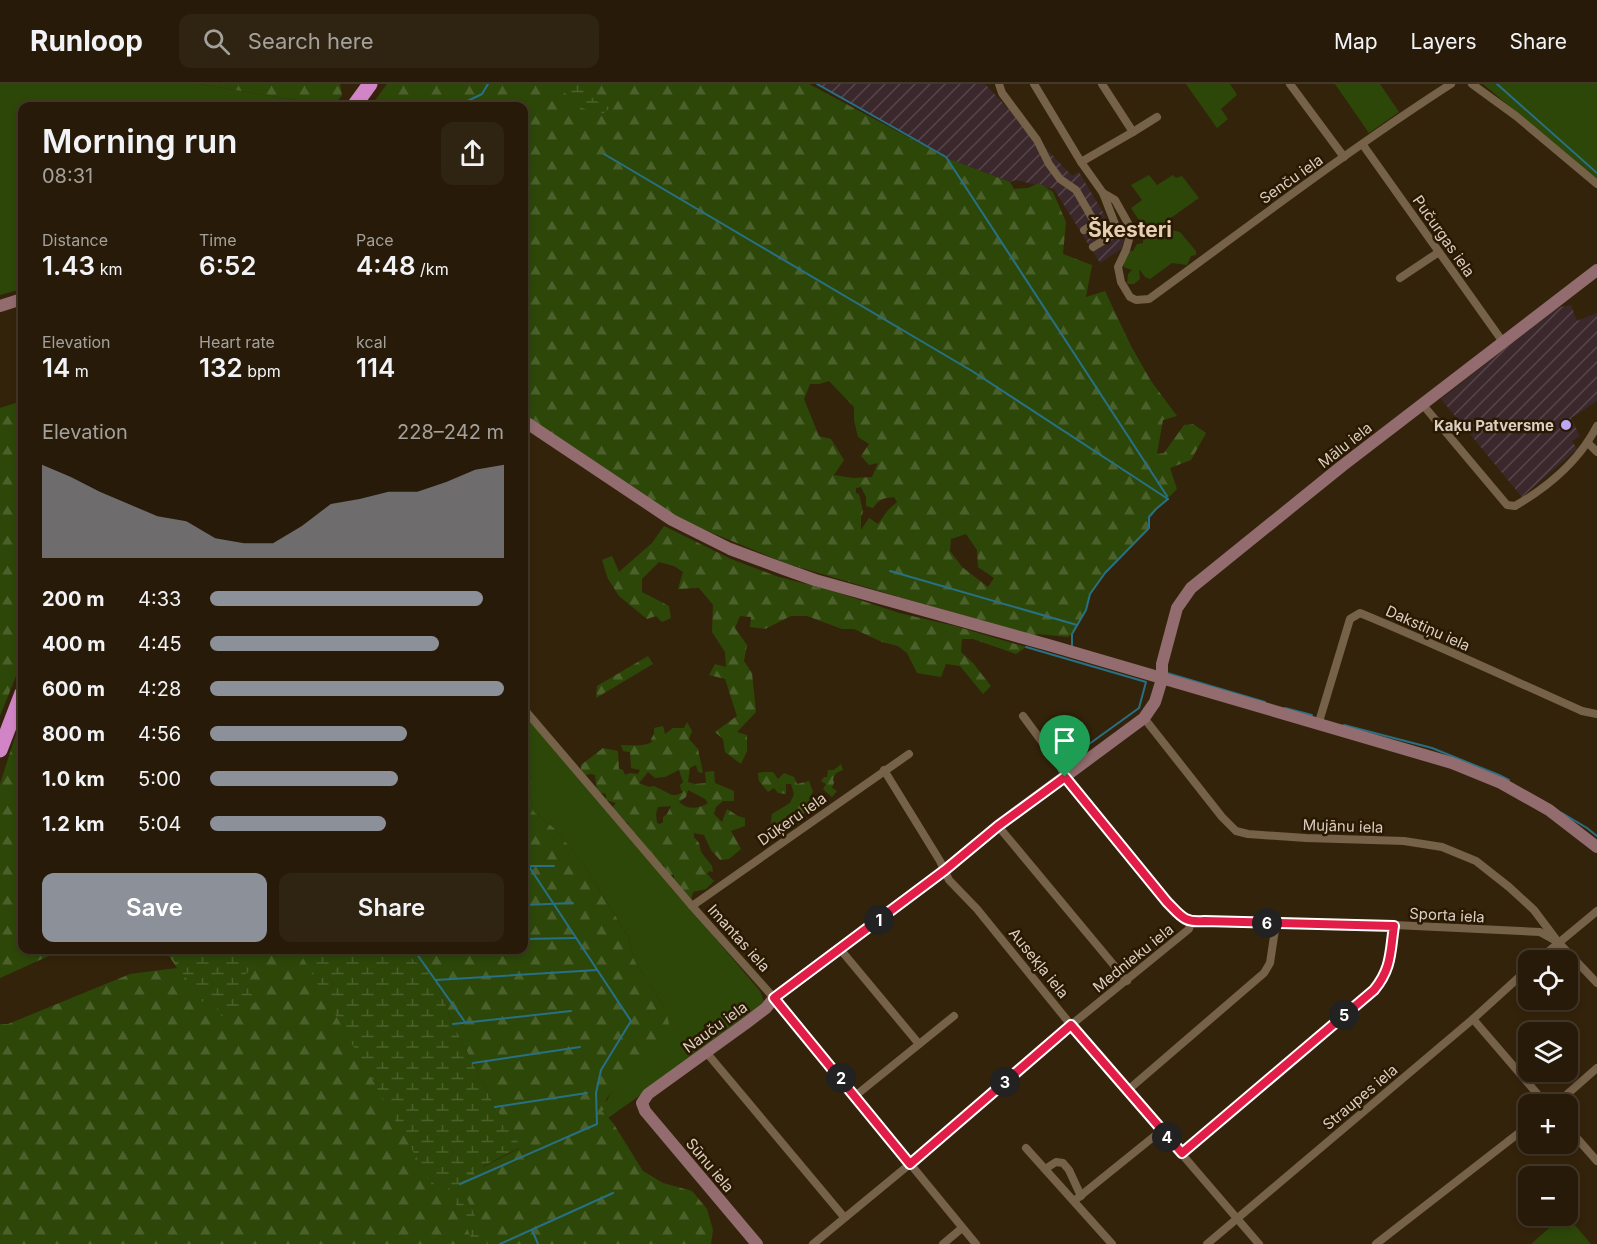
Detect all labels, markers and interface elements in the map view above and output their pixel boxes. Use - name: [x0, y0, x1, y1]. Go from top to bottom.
- search box: [179, 14, 599, 68]
- text: Runloop: [30, 24, 143, 58]
- icon: search: [200, 25, 233, 58]
- text: Search here: [248, 28, 374, 54]
- text: Map: [1334, 29, 1378, 54]
- text: Layers: [1411, 29, 1477, 54]
- text: Share: [1510, 29, 1567, 54]
- text: Morning run: [42, 121, 237, 161]
- button: share: [441, 122, 504, 185]
- street label: Senču iela: [1256, 150, 1326, 208]
- text: 08:31: [42, 164, 93, 188]
- street label: Pučurgas iela: [1409, 191, 1479, 281]
- district label: Šķesteri: [1088, 216, 1172, 242]
- text: Distance: [42, 230, 108, 250]
- text: Time: [199, 230, 237, 250]
- text: Pace: [356, 230, 394, 250]
- text: 1.43: [42, 250, 95, 281]
- text: 6:52: [199, 250, 256, 281]
- text: 4:48: [356, 250, 416, 281]
- text: km: [95, 259, 122, 279]
- text: /km: [416, 259, 449, 279]
- text: Elevation: [42, 332, 111, 352]
- text: Heart rate: [199, 332, 275, 352]
- text: kcal: [356, 332, 387, 352]
- text: 14: [42, 352, 70, 383]
- text: 132: [199, 352, 243, 383]
- text: 114: [356, 352, 395, 383]
- text: m: [70, 361, 89, 381]
- text: bpm: [243, 361, 281, 381]
- place label: Kaķu Patversme: [1434, 416, 1554, 435]
- street label: Mālu iela: [1314, 418, 1376, 472]
- marker: Kaķu Patversme: [1559, 418, 1573, 432]
- text: Elevation: [42, 420, 128, 444]
- text: 228–242 m: [397, 420, 504, 444]
- text: 200 m: [42, 587, 105, 611]
- text: 4:33: [138, 587, 181, 611]
- street label: Dakstiņu iela: [1383, 601, 1473, 655]
- text: 400 m: [42, 632, 106, 656]
- text: 4:45: [138, 632, 182, 656]
- text: 600 m: [42, 677, 105, 701]
- text: 4:28: [138, 677, 181, 701]
- pin: [1039, 715, 1090, 777]
- text: 800 m: [42, 722, 105, 746]
- text: 4:56: [138, 722, 181, 746]
- icon: arrive: [1048, 724, 1081, 757]
- text: 1.0 km: [42, 767, 105, 791]
- text: 5:00: [138, 767, 181, 791]
- street label: Dūķeru iela: [754, 788, 830, 850]
- text: 1.2 km: [42, 812, 105, 836]
- text: 5:04: [138, 812, 181, 836]
- street label: Mujānu iela: [1302, 815, 1384, 837]
- button: Save: [42, 873, 267, 942]
- button: Share: [279, 873, 504, 942]
- street label: Imantas iela: [704, 900, 774, 976]
- street label: Sporta iela: [1409, 904, 1485, 926]
- pin: 1: [864, 905, 894, 935]
- pin: 6: [1252, 908, 1282, 938]
- text: 1: [876, 910, 882, 930]
- text: 6: [1262, 913, 1272, 933]
- street label: Mednieku iela: [1089, 920, 1177, 996]
- street label: Ausekļa iela: [1005, 924, 1073, 1002]
- map controls: [1518, 950, 1578, 1226]
- button: locate: [1518, 950, 1578, 1010]
- street label: Nauču iela: [679, 997, 751, 1057]
- pin: 5: [1329, 1000, 1359, 1030]
- text: 5: [1339, 1005, 1349, 1025]
- button: layers: [1518, 1022, 1578, 1082]
- street label: Straupes iela: [1319, 1060, 1401, 1134]
- pin: 2: [826, 1063, 856, 1093]
- pin: 3: [990, 1067, 1020, 1097]
- text: 2: [836, 1068, 846, 1088]
- text: 3: [1000, 1072, 1010, 1092]
- button: +: [1518, 1094, 1578, 1154]
- pin: 4: [1152, 1122, 1182, 1152]
- text: 4: [1162, 1127, 1172, 1147]
- street label: Sūnu iela: [682, 1134, 738, 1196]
- button: −: [1518, 1166, 1578, 1226]

